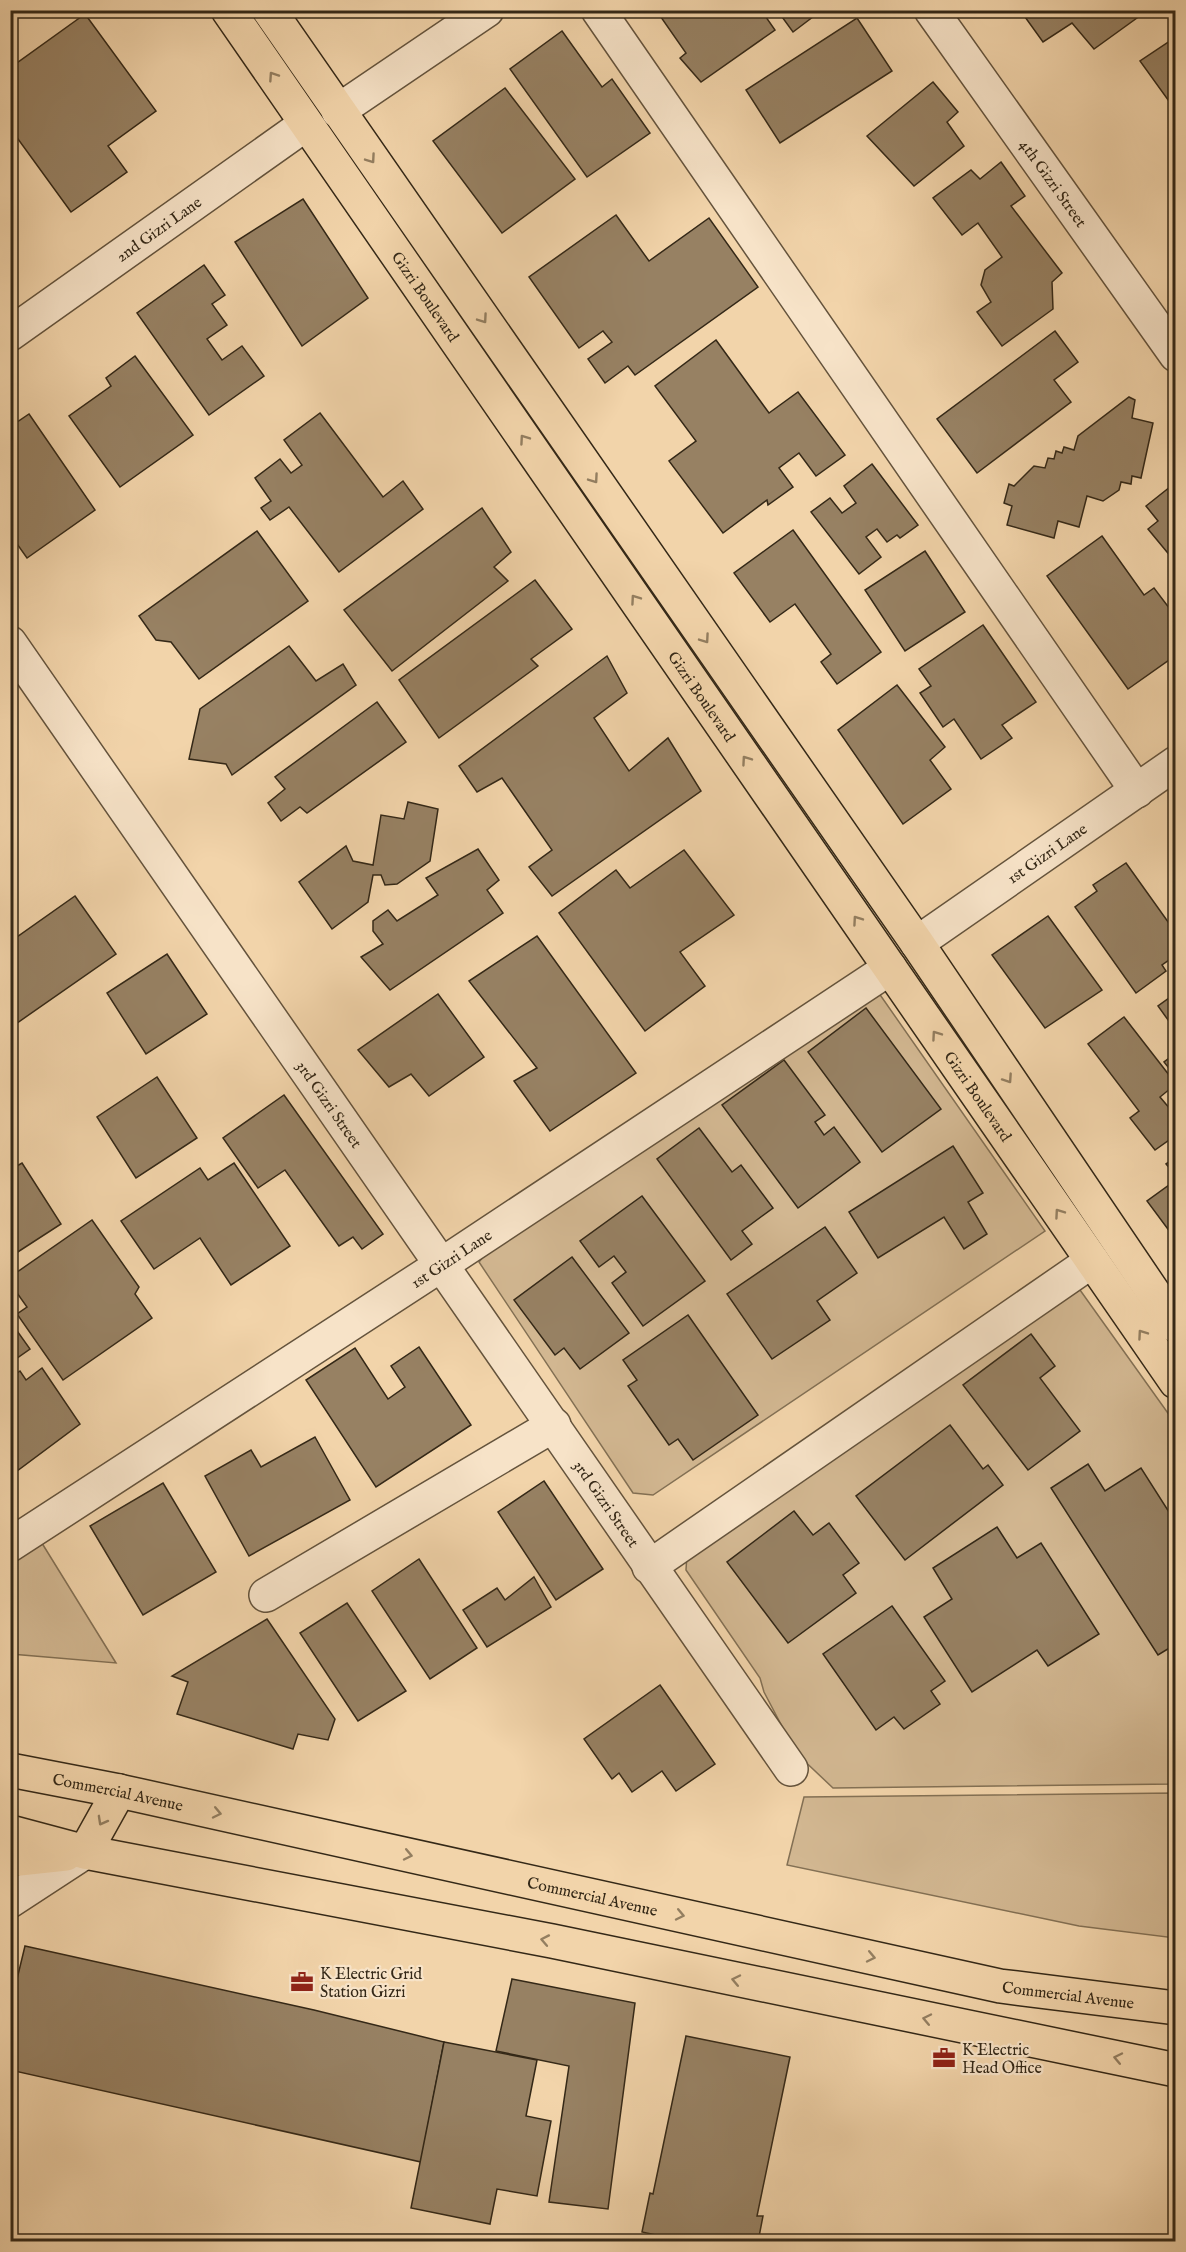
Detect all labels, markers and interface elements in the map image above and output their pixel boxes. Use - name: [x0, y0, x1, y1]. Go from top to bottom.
- one-way arrow: [268, 72, 280, 82]
- street label: 4th Gizri Street: [1014, 136, 1090, 232]
- one-way arrow: [364, 152, 375, 163]
- street label: 2nd Gizri Lane: [113, 193, 206, 267]
- street label: Gizri Boulevard: [386, 248, 463, 347]
- one-way arrow: [476, 312, 487, 323]
- one-way arrow: [520, 435, 531, 446]
- one-way arrow: [587, 472, 598, 483]
- one-way arrow: [631, 595, 642, 606]
- one-way arrow: [698, 632, 709, 643]
- street label: Gizri Boulevard: [662, 648, 739, 747]
- one-way arrow: [742, 755, 753, 766]
- street label: 1st Gizri Lane: [1004, 820, 1092, 889]
- one-way arrow: [853, 916, 864, 927]
- one-way arrow: [932, 1031, 943, 1042]
- street label: Gizri Boulevard: [938, 1048, 1015, 1147]
- street label: 3rd Gizri Street: [291, 1058, 366, 1153]
- one-way arrow: [1001, 1072, 1012, 1083]
- one-way arrow: [1055, 1209, 1066, 1220]
- street label: 1st Gizri Lane: [408, 1226, 496, 1294]
- one-way arrow: [1138, 1329, 1149, 1340]
- street label: 3rd Gizri Street: [568, 1457, 643, 1552]
- street label: Commercial Avenue: [51, 1770, 185, 1817]
- one-way arrow: [212, 1805, 222, 1818]
- one-way arrow: [98, 1815, 109, 1825]
- one-way arrow: [402, 1847, 412, 1860]
- street label: Commercial Avenue: [525, 1874, 659, 1922]
- one-way arrow: [675, 1908, 685, 1921]
- one-way arrow: [541, 1934, 551, 1947]
- one-way arrow: [865, 1950, 875, 1963]
- place label: K Electric Grid Station Gizri: [320, 1965, 422, 2003]
- office icon: K Electric Grid Station Gizri: [289, 1969, 315, 1995]
- one-way arrow: [732, 1974, 742, 1987]
- street label: Commercial Avenue: [1001, 1978, 1135, 2015]
- one-way arrow: [923, 2013, 933, 2026]
- place label: K Electric Head Office: [962, 2041, 1042, 2079]
- office icon: K Electric Head Office: [931, 2045, 957, 2071]
- one-way arrow: [1113, 2053, 1123, 2066]

